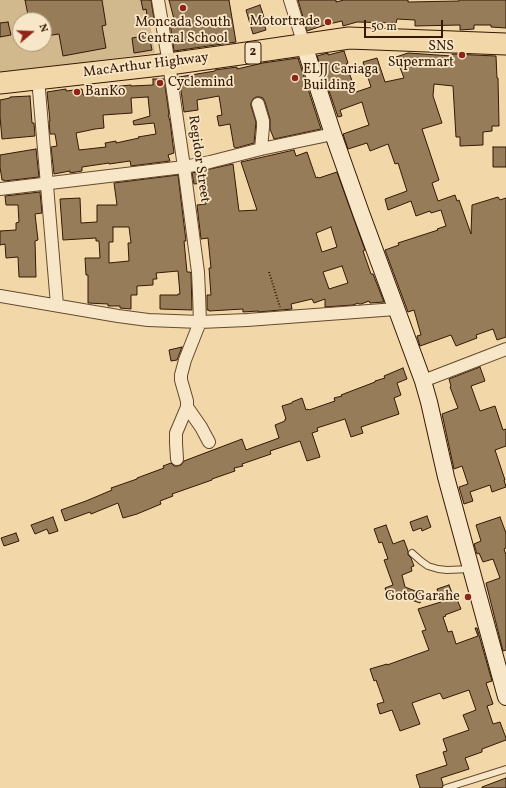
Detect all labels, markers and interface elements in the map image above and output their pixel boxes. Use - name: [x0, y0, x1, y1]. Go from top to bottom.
- marker: Moncada South Central School: [178, 3, 188, 13]
- north arrow: [12, 12, 52, 52]
- scale bar: [366, 12, 445, 38]
- place label: Motortrade: [249, 14, 320, 30]
- place label: Moncada South Central School: [135, 15, 231, 48]
- marker: Motortrade: [323, 17, 333, 27]
- text: 50 m: [371, 19, 397, 35]
- text: N: [34, 22, 51, 34]
- place label: SNS Supermart: [388, 39, 454, 72]
- road number: 2: [245, 42, 261, 64]
- street label: MacArthur Highway: [82, 50, 210, 82]
- marker: SNS Supermart: [457, 50, 467, 60]
- place label: ELJJ Cariaga Building: [303, 62, 379, 94]
- marker: ELJJ Cariaga Building: [290, 73, 300, 83]
- place label: Cyclemind: [168, 75, 234, 91]
- marker: Cyclemind: [155, 78, 165, 88]
- place label: BanKo: [85, 84, 125, 100]
- marker: BanKo: [72, 87, 82, 97]
- street label: Regidor Street: [184, 114, 212, 204]
- place label: GotoGarahe: [385, 589, 460, 605]
- marker: GotoGarahe: [463, 592, 473, 602]

